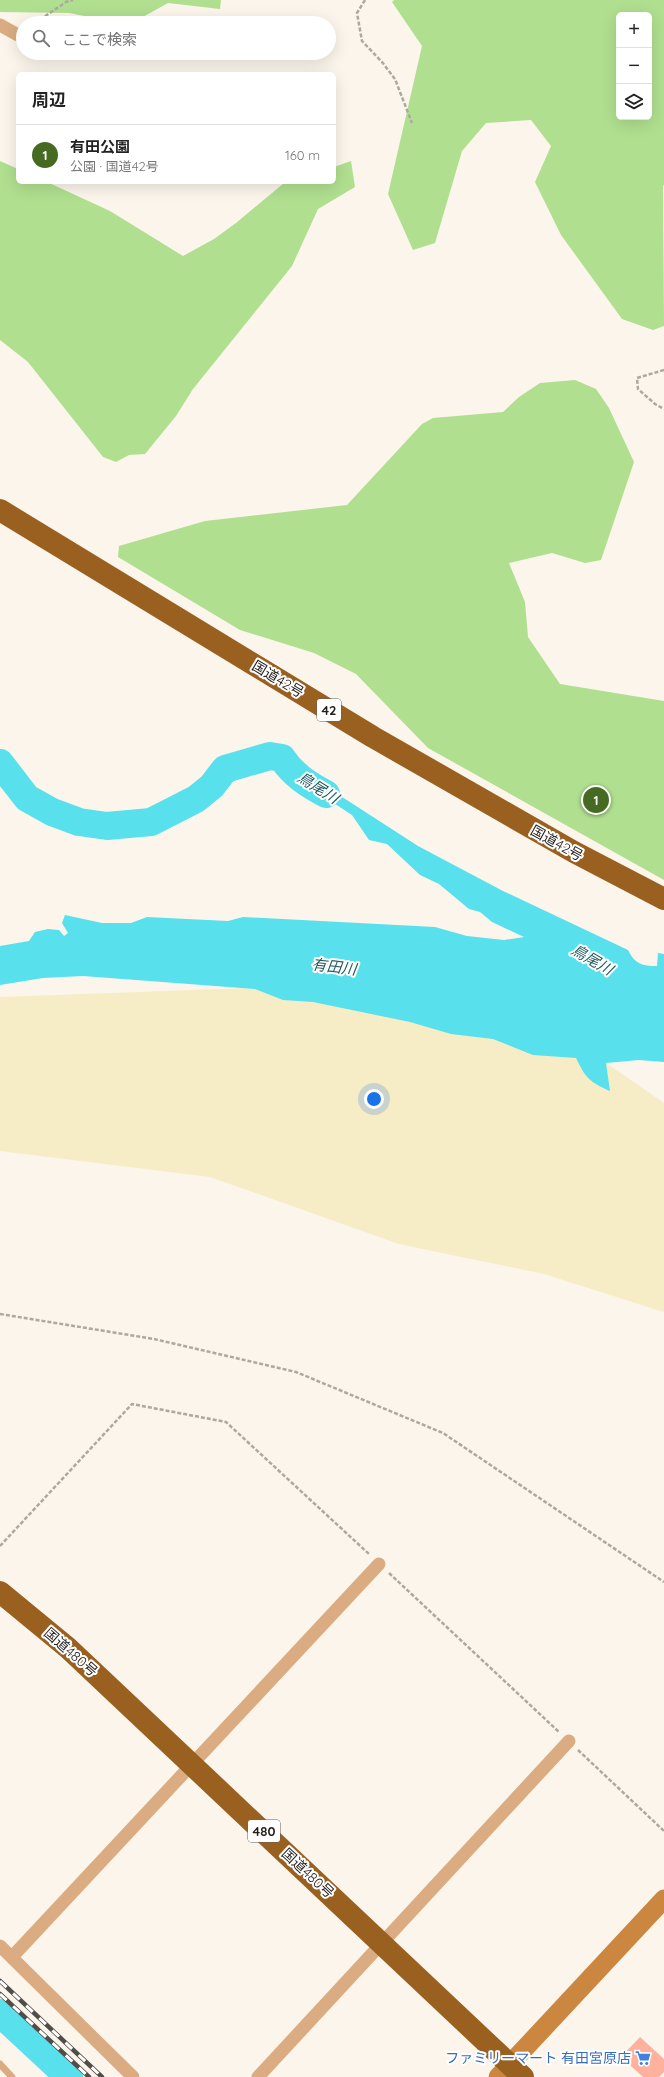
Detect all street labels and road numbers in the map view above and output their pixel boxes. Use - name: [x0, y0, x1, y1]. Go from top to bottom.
- street label: 国道42号: [249, 657, 307, 701]
- road number: 42: [317, 699, 341, 721]
- street label: 国道42号: [528, 821, 586, 865]
- street label: 国道480号: [40, 1624, 102, 1680]
- road number: 480: [248, 1820, 280, 1842]
- street label: 国道480号: [278, 1844, 338, 1902]

